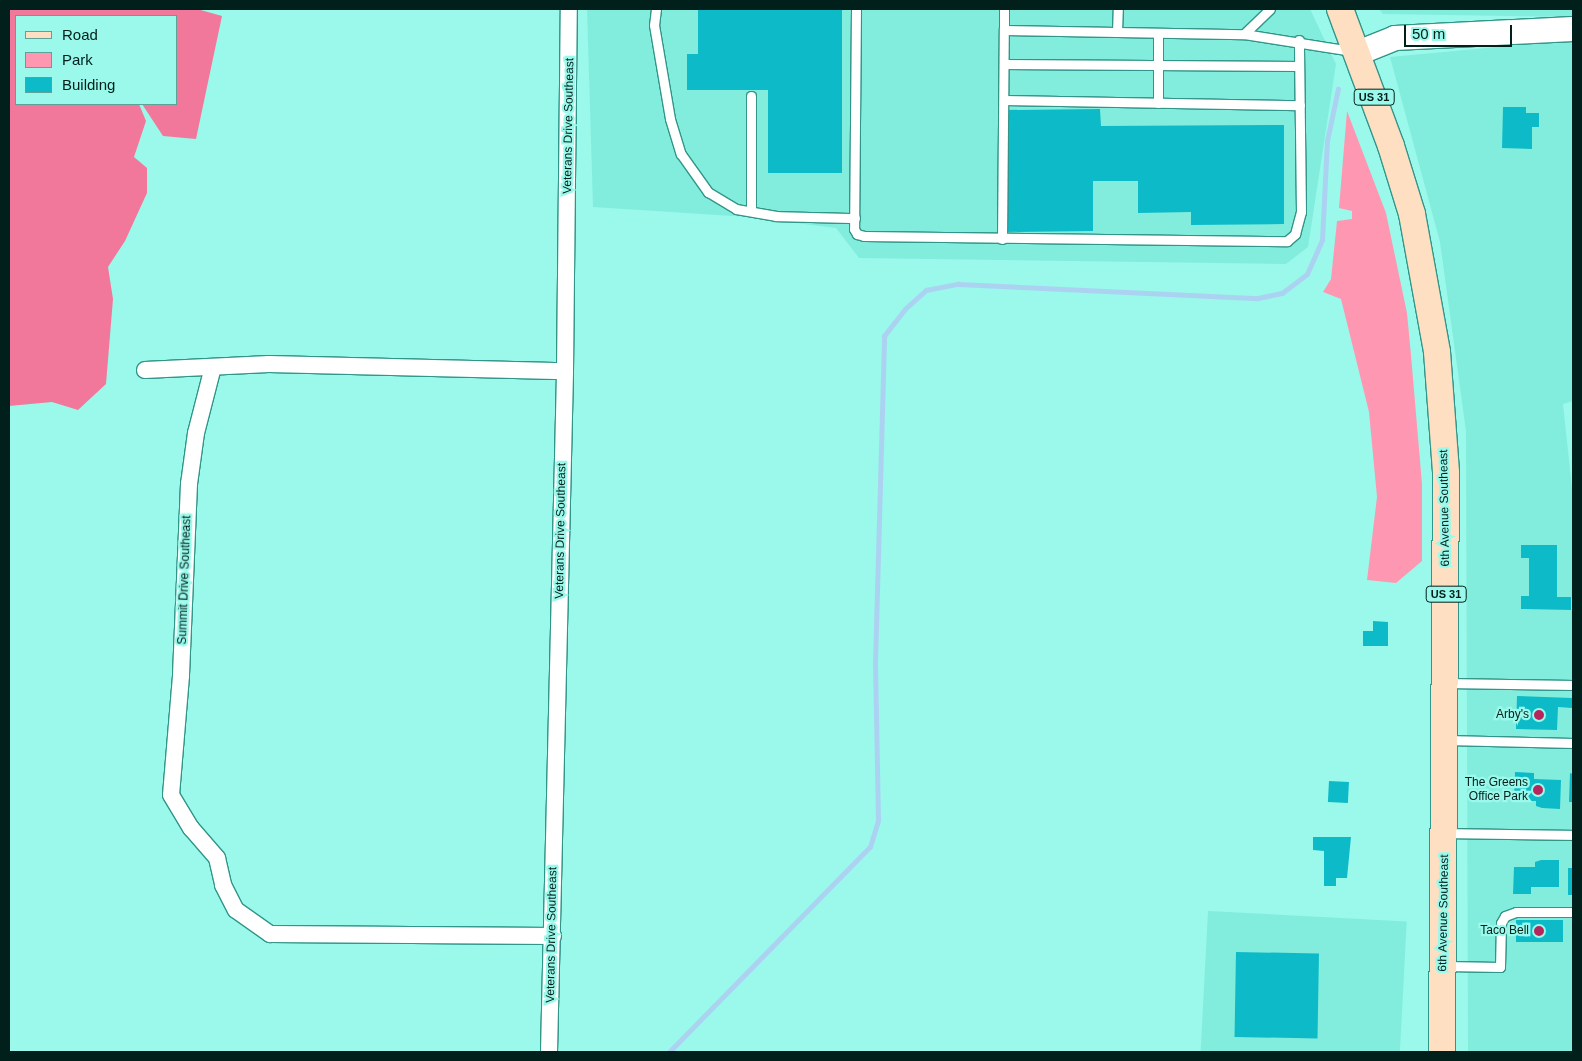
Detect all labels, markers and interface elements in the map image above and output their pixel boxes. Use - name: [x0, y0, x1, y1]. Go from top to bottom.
- legend: [15, 15, 178, 105]
- scale bar: [1407, 15, 1514, 47]
- text: 50 m: [1412, 25, 1445, 42]
- text: Road: [62, 26, 98, 43]
- text: Park: [62, 51, 93, 68]
- street label: Veterans Drive Southeast: [561, 58, 577, 194]
- text: Building: [62, 76, 115, 93]
- road number: US 31: [1353, 88, 1395, 105]
- street label: 6th Avenue Southeast: [1437, 449, 1453, 567]
- street label: Veterans Drive Southeast: [553, 463, 569, 599]
- street label: Summit Drive Southeast: [176, 515, 194, 645]
- road number: US 31: [1425, 586, 1467, 602]
- place label: Arby's: [1496, 708, 1529, 722]
- marker: Arby's: [1533, 709, 1545, 721]
- place label: The Greens Office Park: [1465, 776, 1528, 804]
- marker: The Greens Office Park: [1532, 784, 1544, 796]
- street label: 6th Avenue Southeast: [1436, 854, 1452, 972]
- street label: Veterans Drive Southeast: [544, 867, 560, 1003]
- place label: Taco Bell: [1480, 924, 1529, 938]
- marker: Taco Bell: [1533, 925, 1545, 937]

